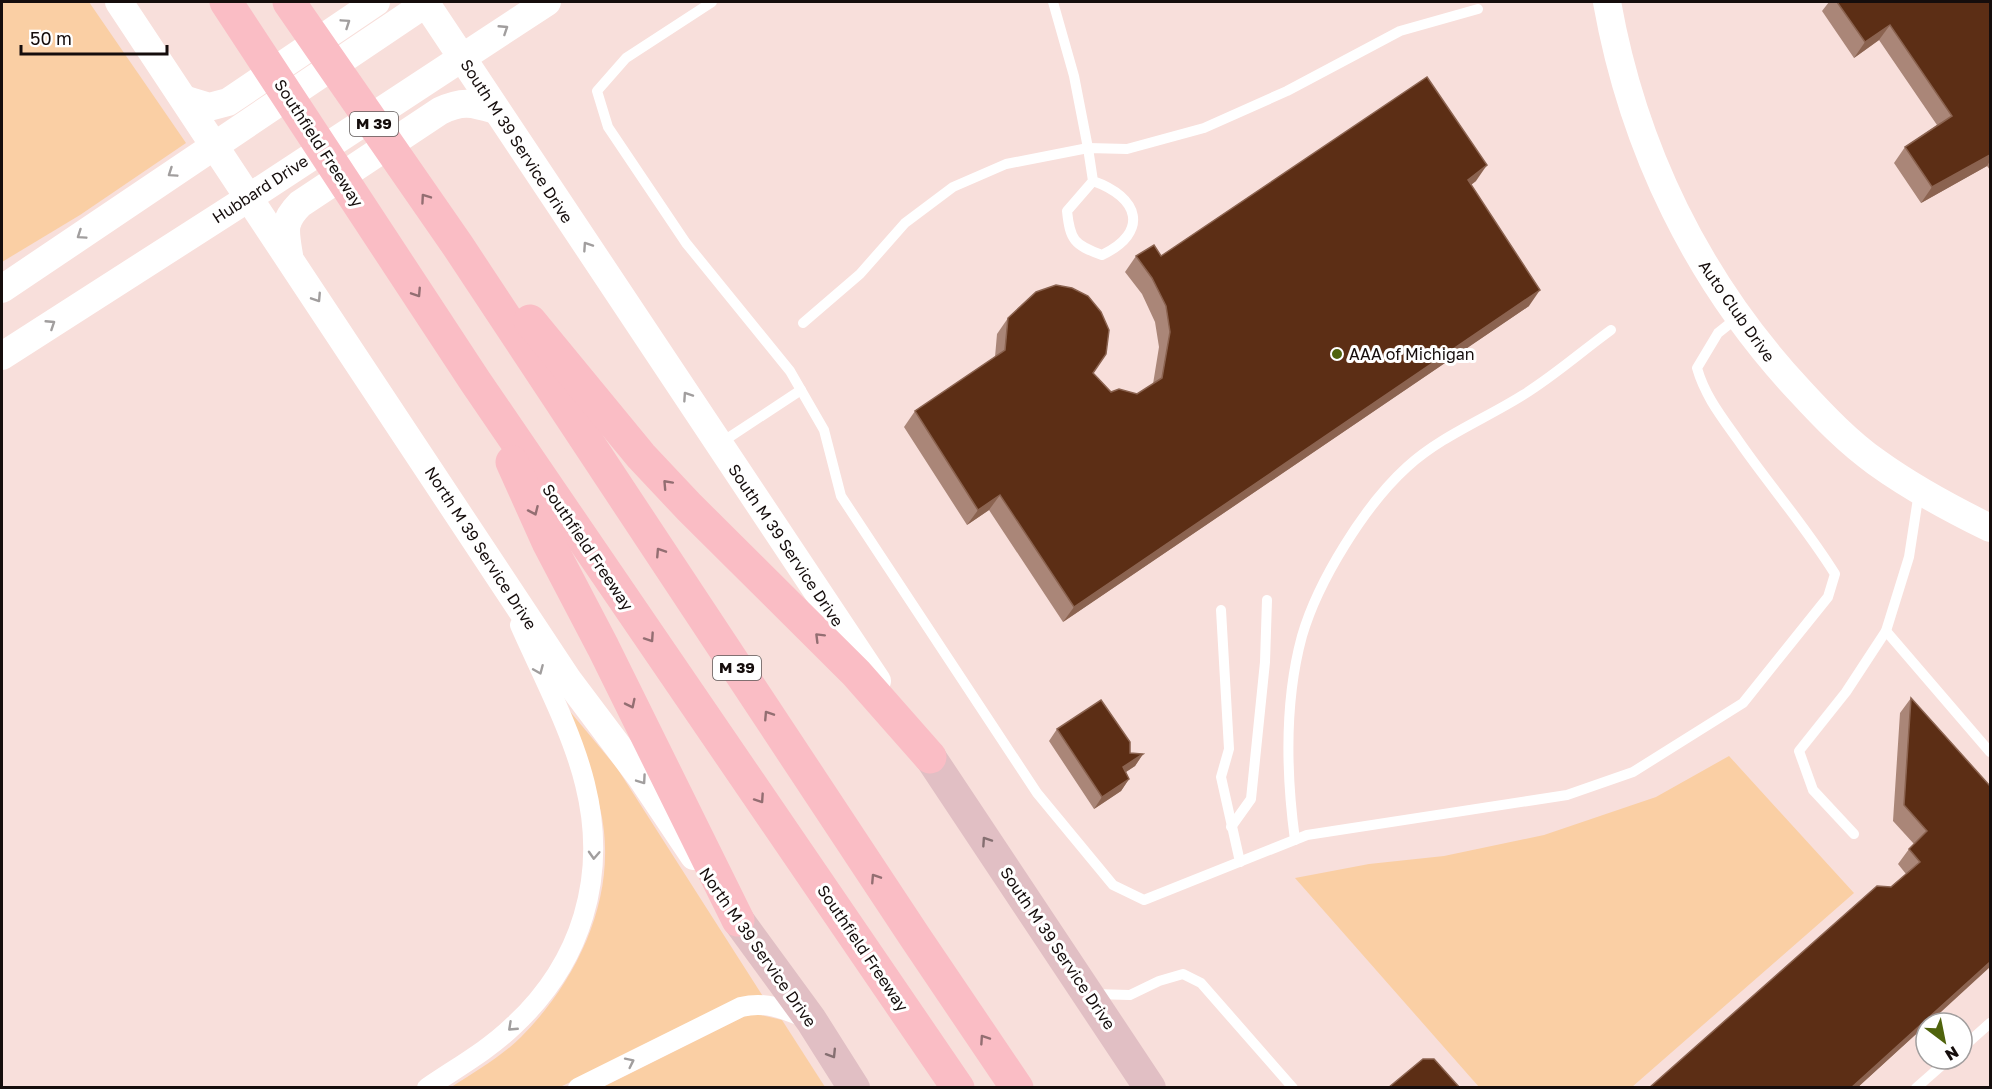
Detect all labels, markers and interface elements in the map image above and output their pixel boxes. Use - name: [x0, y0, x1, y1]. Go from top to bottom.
- scale bar: [21, 18, 166, 56]
- one-way arrow: [340, 19, 351, 30]
- one-way arrow: [497, 25, 508, 36]
- text: 50 m: [30, 27, 72, 49]
- street label: South M 39 Service Drive: [456, 55, 578, 227]
- street label: Southfield Freeway: [270, 75, 368, 211]
- road number: M 39: [350, 112, 398, 136]
- street label: Hubbard Drive: [208, 151, 312, 227]
- one-way arrow: [168, 165, 178, 177]
- one-way arrow: [421, 194, 432, 205]
- one-way arrow: [76, 228, 87, 239]
- one-way arrow: [583, 242, 594, 253]
- street label: Auto Club Drive: [1695, 256, 1779, 366]
- one-way arrow: [410, 287, 421, 298]
- one-way arrow: [309, 292, 320, 303]
- one-way arrow: [44, 320, 55, 331]
- place label: AAA of Michigan: [1349, 344, 1475, 364]
- marker: AAA of Michigan: [1330, 347, 1344, 361]
- one-way arrow: [683, 391, 694, 402]
- street label: South M 39 Service Drive: [724, 460, 848, 630]
- street label: North M 39 Service Drive: [421, 463, 541, 633]
- street label: Southfield Freeway: [538, 480, 638, 614]
- one-way arrow: [663, 480, 674, 490]
- one-way arrow: [526, 505, 538, 516]
- one-way arrow: [656, 548, 668, 558]
- one-way arrow: [643, 631, 654, 642]
- one-way arrow: [816, 633, 826, 644]
- road number: M 39: [713, 656, 761, 680]
- one-way arrow: [532, 664, 544, 675]
- one-way arrow: [624, 697, 635, 708]
- one-way arrow: [764, 711, 775, 722]
- one-way arrow: [635, 774, 646, 785]
- one-way arrow: [753, 792, 764, 803]
- one-way arrow: [982, 837, 994, 847]
- one-way arrow: [588, 851, 601, 860]
- street label: North M 39 Service Drive: [695, 863, 821, 1031]
- street label: South M 39 Service Drive: [996, 863, 1120, 1033]
- one-way arrow: [871, 873, 882, 884]
- street label: Southfield Freeway: [813, 881, 913, 1015]
- north arrow: [1914, 1011, 1974, 1071]
- one-way arrow: [509, 1020, 519, 1031]
- one-way arrow: [980, 1035, 991, 1046]
- text: N: [1941, 1042, 1962, 1065]
- one-way arrow: [824, 1048, 836, 1058]
- one-way arrow: [624, 1057, 635, 1069]

